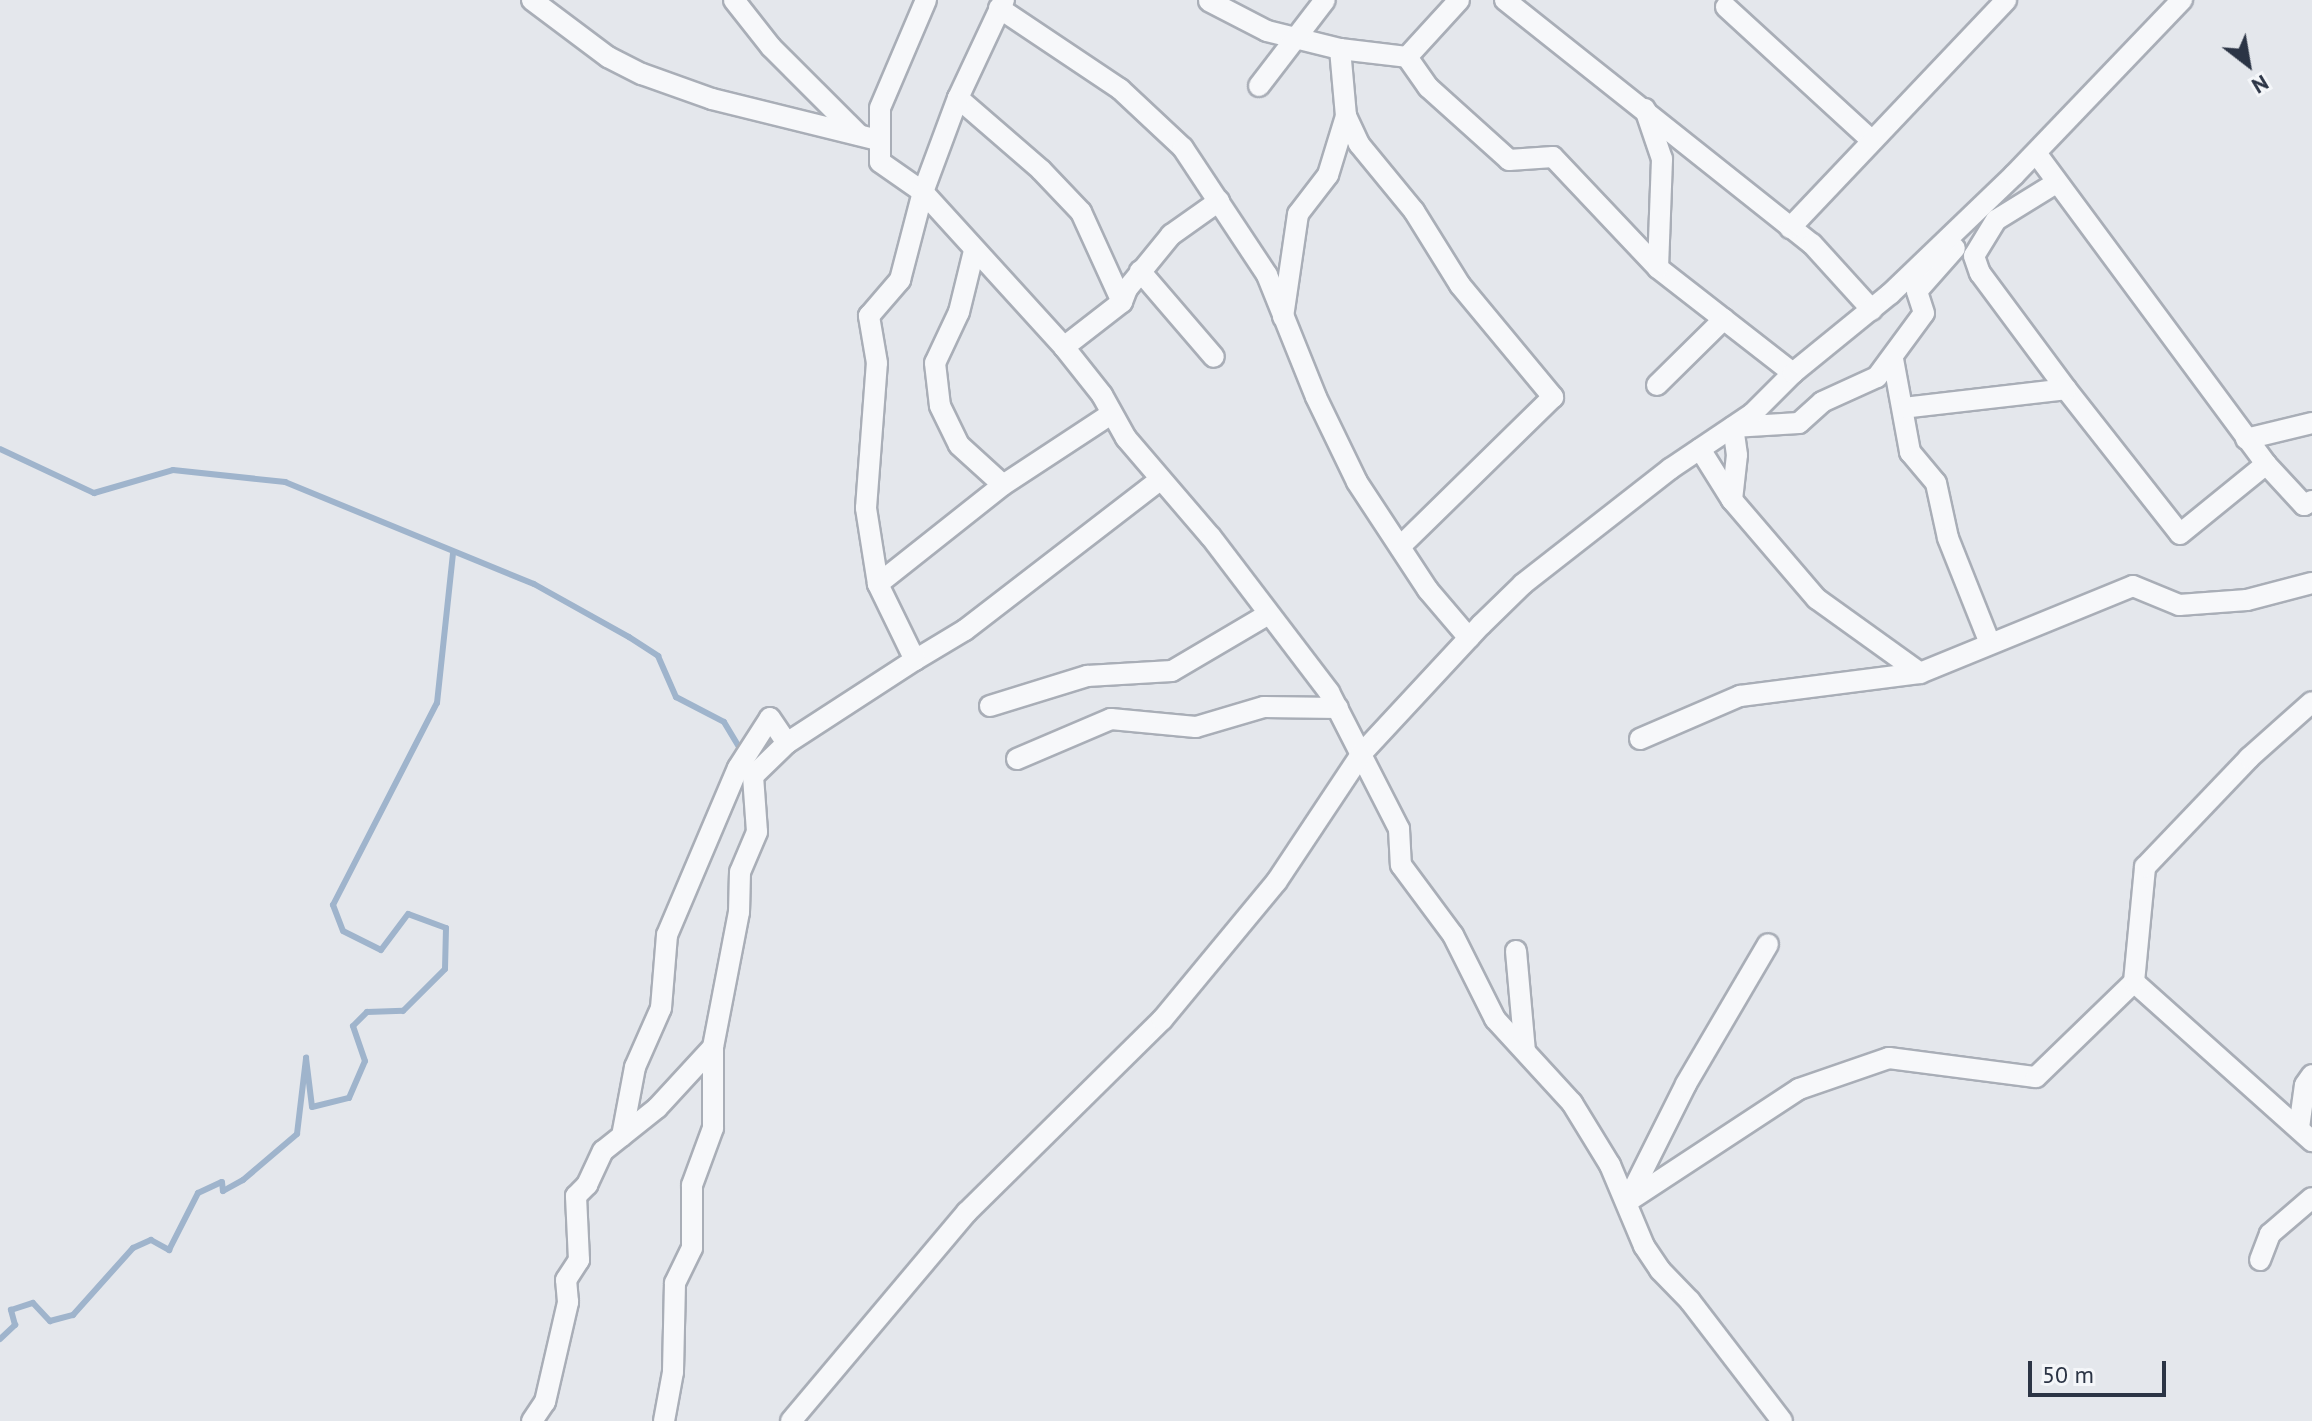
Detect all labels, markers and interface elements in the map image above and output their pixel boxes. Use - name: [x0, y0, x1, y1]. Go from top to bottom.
- north arrow: [2208, 24, 2288, 104]
- text: N: [2247, 69, 2274, 100]
- scale bar: [2032, 1345, 2170, 1395]
- text: 50 m: [2042, 1359, 2094, 1390]

